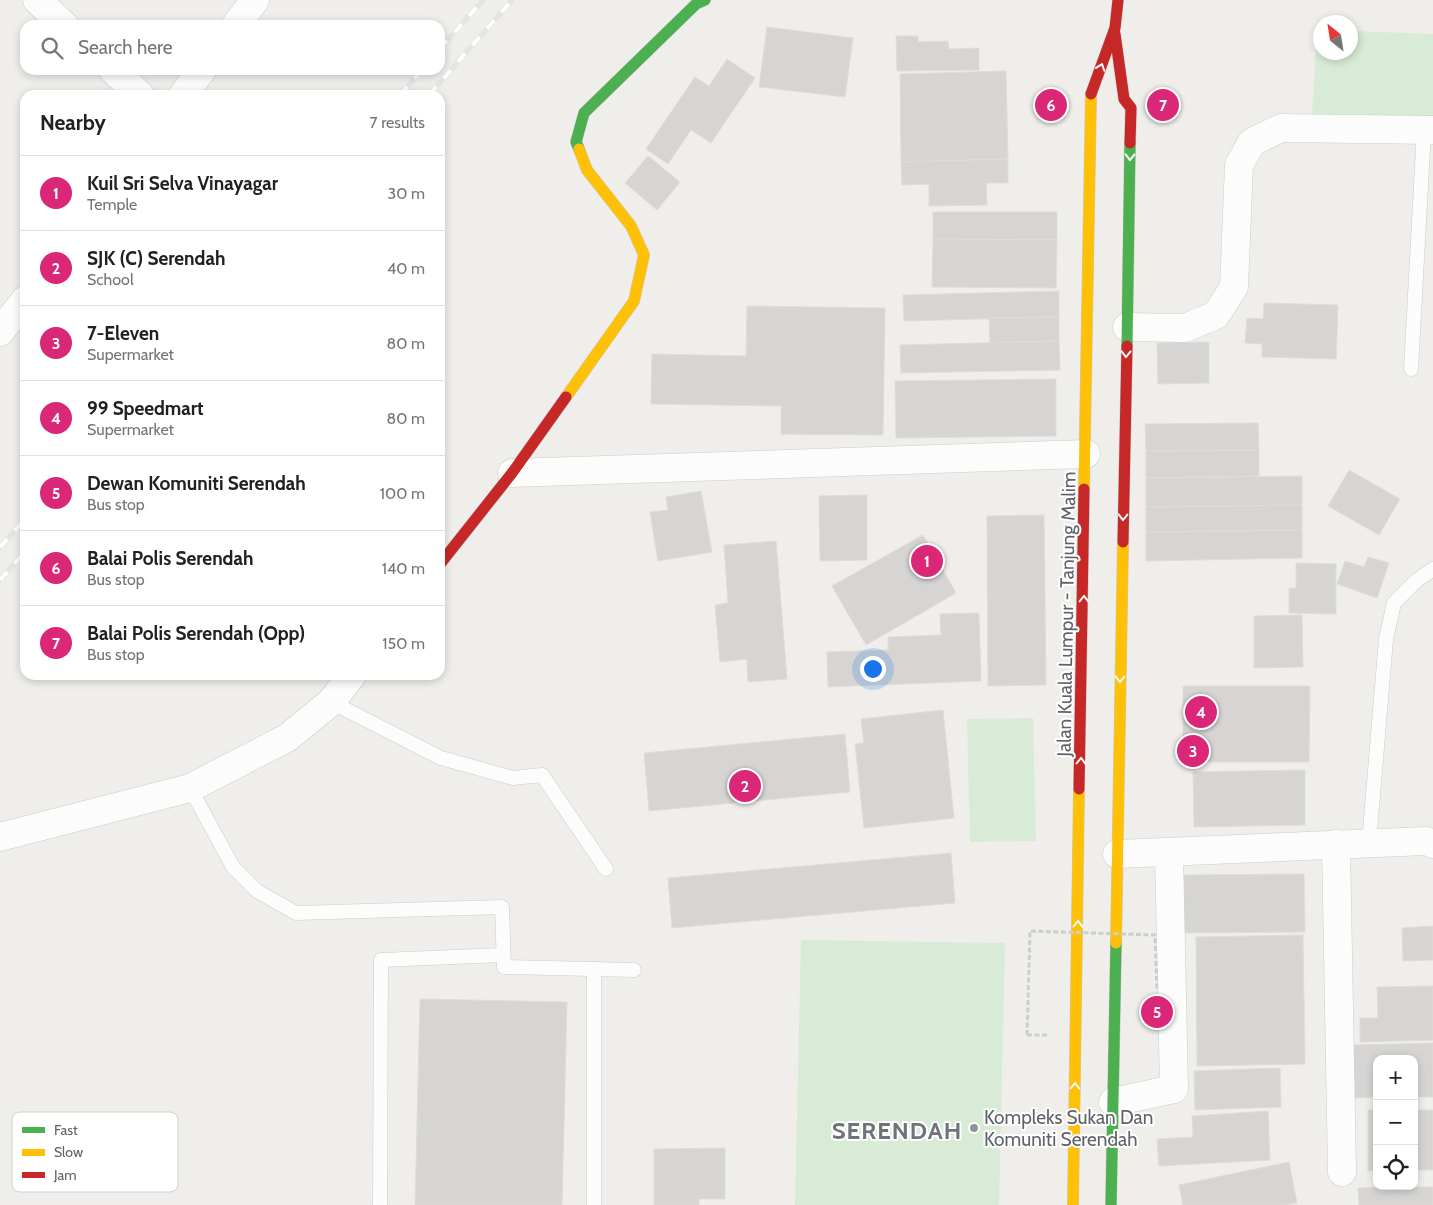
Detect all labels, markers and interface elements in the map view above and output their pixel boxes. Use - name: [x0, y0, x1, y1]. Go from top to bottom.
- north arrow: [1313, 15, 1358, 60]
- search box: [20, 20, 445, 75]
- icon: search: [38, 34, 66, 62]
- text: Search here: [78, 36, 172, 59]
- one-way arrow: [1095, 64, 1105, 72]
- pin: 6: [1035, 86, 1067, 124]
- pin: 7: [1147, 86, 1179, 124]
- text: Nearby: [40, 110, 106, 135]
- text: 7 results: [370, 113, 425, 132]
- one-way arrow: [1125, 153, 1135, 161]
- text: Kuil Sri Selva Vinayagar: [87, 172, 278, 195]
- text: 1: [53, 184, 59, 203]
- text: 30 m: [388, 184, 425, 203]
- text: Temple: [87, 195, 137, 214]
- text: SJK (C) Serendah: [87, 247, 225, 270]
- text: 2: [52, 259, 60, 278]
- text: 40 m: [387, 259, 425, 278]
- text: School: [87, 270, 134, 289]
- text: 7-Eleven: [87, 322, 159, 345]
- text: 3: [52, 334, 60, 353]
- text: 80 m: [387, 334, 425, 353]
- text: Supermarket: [87, 345, 174, 364]
- one-way arrow: [1121, 350, 1131, 358]
- text: 99 Speedmart: [87, 397, 204, 420]
- text: 4: [51, 409, 61, 428]
- text: 80 m: [387, 409, 425, 428]
- text: Supermarket: [87, 420, 174, 439]
- street label: Jalan Kuala Lumpur - Tanjung Malim: [1052, 471, 1080, 758]
- text: Dewan Komuniti Serendah: [87, 472, 306, 495]
- text: 5: [52, 484, 60, 503]
- text: 100 m: [380, 484, 425, 503]
- text: Bus stop: [87, 495, 145, 514]
- one-way arrow: [1118, 513, 1128, 521]
- pin: 1: [911, 542, 943, 580]
- text: Balai Polis Serendah: [87, 547, 253, 570]
- text: 6: [52, 559, 61, 578]
- text: 140 m: [382, 559, 425, 578]
- text: Bus stop: [87, 570, 145, 589]
- one-way arrow: [1078, 595, 1089, 603]
- text: Balai Polis Serendah (Opp): [87, 622, 305, 645]
- text: 7: [52, 634, 60, 653]
- text: 150 m: [382, 634, 425, 653]
- text: Bus stop: [87, 645, 145, 664]
- your location: [860, 656, 886, 682]
- one-way arrow: [1115, 675, 1126, 683]
- pin: 4: [1185, 693, 1217, 731]
- pin: 3: [1177, 732, 1209, 770]
- one-way arrow: [1076, 757, 1086, 765]
- pin: 2: [729, 767, 761, 805]
- one-way arrow: [1073, 920, 1083, 928]
- pin: 5: [1141, 993, 1173, 1031]
- map controls: [1373, 1055, 1418, 1190]
- button: +: [1373, 1055, 1418, 1100]
- one-way arrow: [1070, 1082, 1080, 1090]
- button: −: [1373, 1100, 1418, 1145]
- place label: Kompleks Sukan Dan Komuniti Serendah: [984, 1106, 1153, 1151]
- legend: [12, 1112, 178, 1192]
- district label: SERENDAH: [832, 1116, 962, 1145]
- text: Fast: [54, 1121, 78, 1139]
- marker: Kompleks Sukan Dan Komuniti Serendah: [968, 1122, 980, 1134]
- text: Slow: [54, 1143, 83, 1161]
- button: locate: [1373, 1145, 1418, 1190]
- text: Jam: [53, 1166, 76, 1184]

